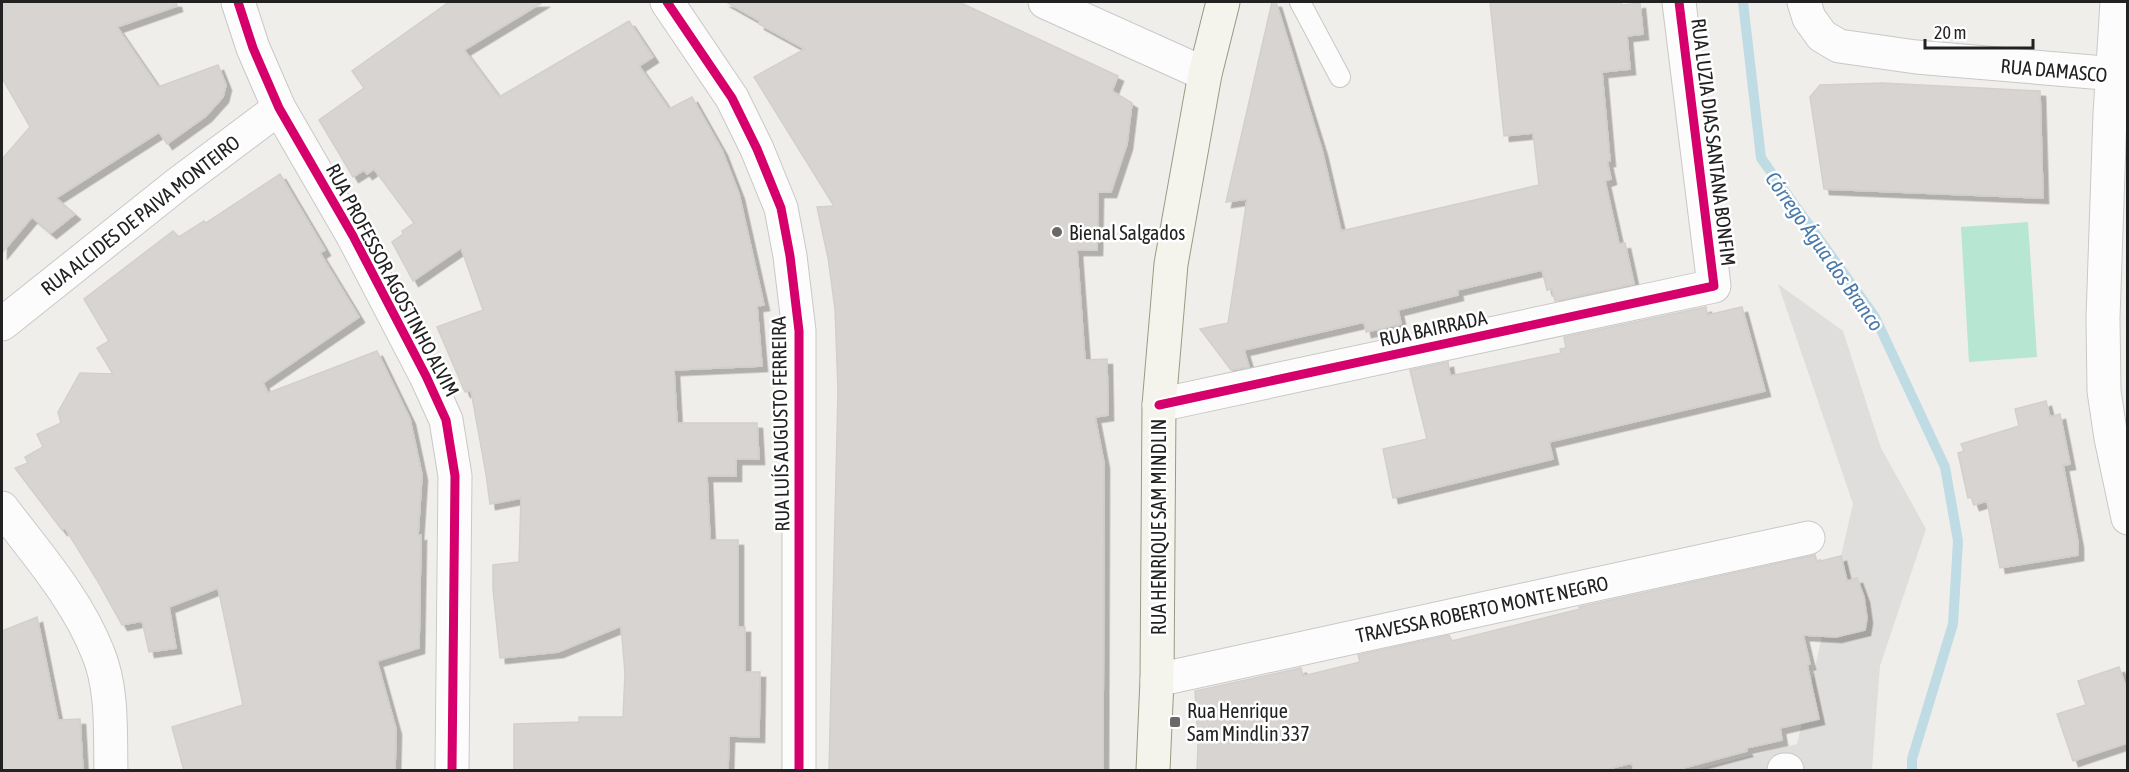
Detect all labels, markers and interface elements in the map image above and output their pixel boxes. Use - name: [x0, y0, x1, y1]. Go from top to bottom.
- scale bar: [1925, 12, 2033, 50]
- street label: RUA LUZIA DIAS SANTANA BONFIM: [1687, 17, 1741, 267]
- text: 20 m: [1934, 22, 1966, 43]
- street label: RUA DAMASCO: [2000, 54, 2108, 86]
- street label: RUA ALCIDES DE PAIVA MONTEIRO: [36, 130, 244, 300]
- street label: RUA PROFESSOR AGOSTINHO ALVIM: [322, 160, 464, 400]
- water label: Córrego Água dos Branco: [1761, 167, 1889, 335]
- place label: Bienal Salgados: [1069, 221, 1185, 244]
- marker: Bienal Salgados: [1050, 225, 1064, 239]
- street label: RUA BAIRRADA: [1377, 305, 1489, 351]
- street label: RUA LUÍS AUGUSTO FERREIRA: [767, 316, 793, 532]
- street label: RUA HENRIQUE SAM MINDLIN: [1147, 419, 1170, 635]
- street label: TRAVESSA ROBERTO MONTE NEGRO: [1354, 571, 1610, 647]
- place label: Rua Henrique Sam Mindlin 337: [1187, 699, 1310, 745]
- marker: Rua Henrique Sam Mindlin 337: [1168, 715, 1182, 729]

